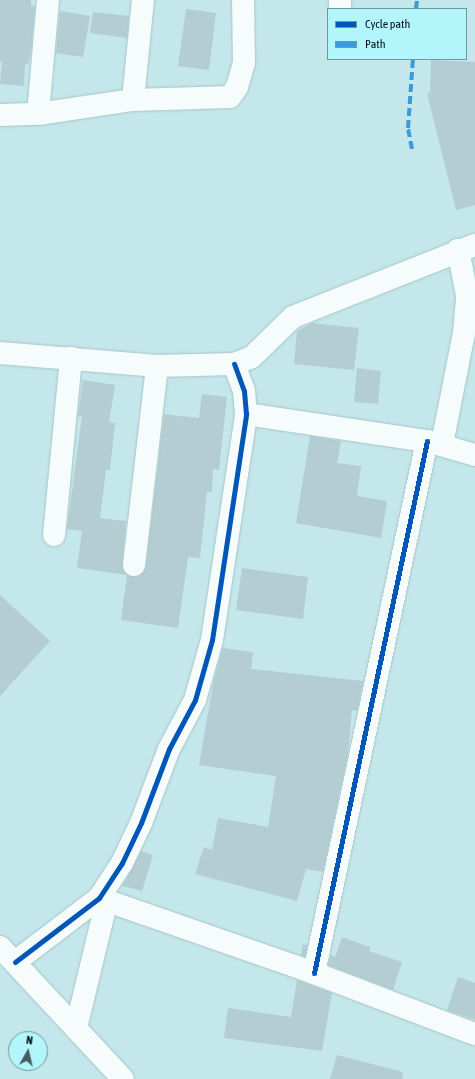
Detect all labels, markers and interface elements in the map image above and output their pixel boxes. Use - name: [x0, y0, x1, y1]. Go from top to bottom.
- legend: [327, 8, 467, 60]
- text: Cycle path: [365, 17, 410, 31]
- text: Path: [365, 37, 386, 51]
- north arrow: [8, 1031, 48, 1071]
- text: N: [25, 1034, 34, 1047]

